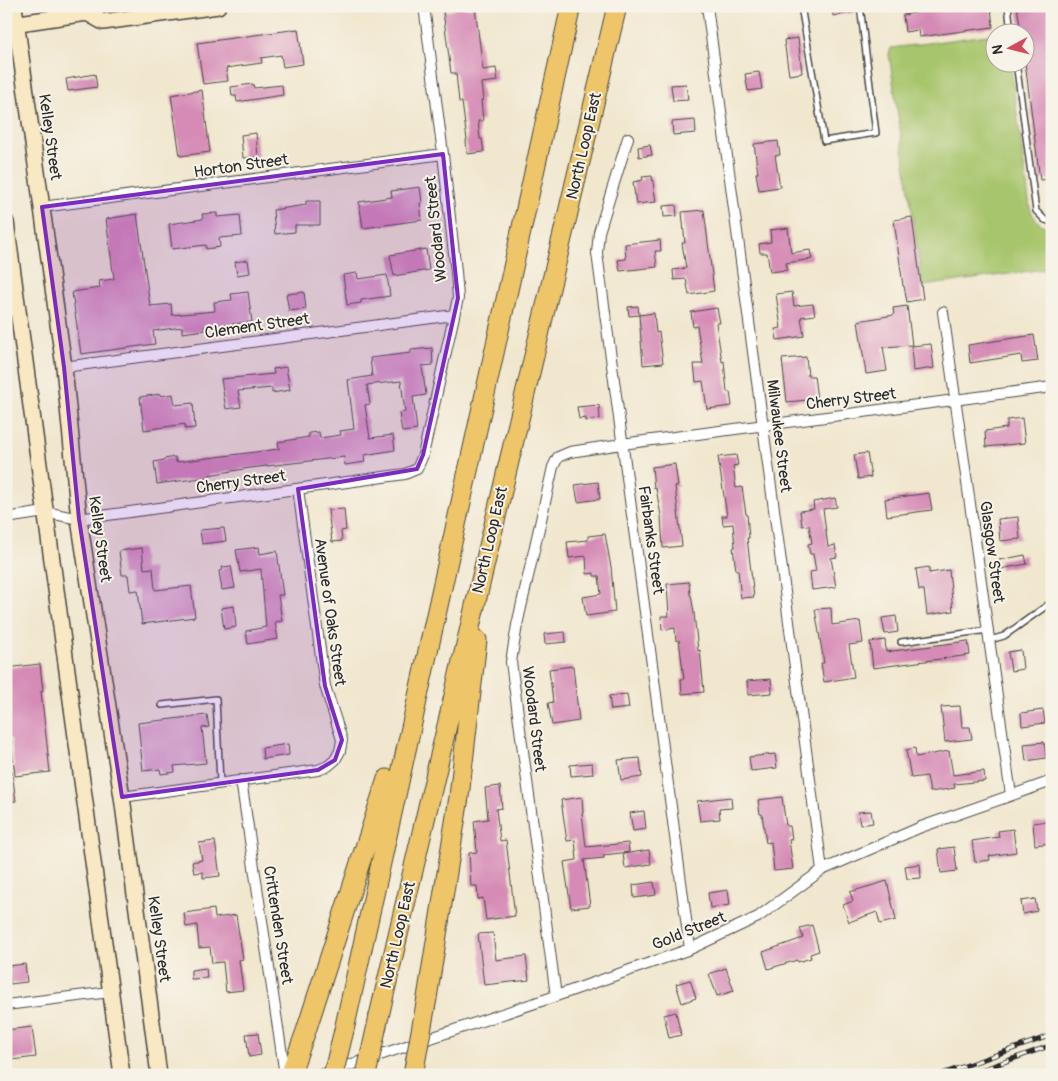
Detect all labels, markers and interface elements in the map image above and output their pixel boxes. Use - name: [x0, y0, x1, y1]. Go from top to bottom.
- north arrow: [986, 22, 1036, 72]
- text: N: [989, 44, 1007, 55]
- street label: North Loop East: [562, 90, 606, 201]
- street label: Kelley Street: [34, 93, 66, 182]
- street label: Horton Street: [192, 149, 290, 183]
- street label: Woodard Street: [420, 175, 451, 283]
- street label: Clement Street: [203, 309, 311, 343]
- street label: Milwaukee Street: [762, 378, 796, 494]
- street label: Cherry Street: [805, 384, 898, 414]
- street label: Cherry Street: [195, 466, 288, 498]
- street label: North Loop East: [468, 484, 512, 595]
- street label: Fairbanks Street: [633, 485, 669, 596]
- street label: Kelley Street: [84, 495, 116, 584]
- street label: Glasgow Street: [975, 500, 1009, 605]
- street label: Avenue of Oaks Street: [310, 537, 350, 688]
- street label: Woodard Street: [518, 665, 550, 773]
- street label: Crittenden Street: [259, 864, 297, 986]
- street label: North Loop East: [376, 879, 420, 990]
- street label: Kelley Street: [143, 895, 175, 984]
- street label: Gold Street: [649, 907, 729, 955]

